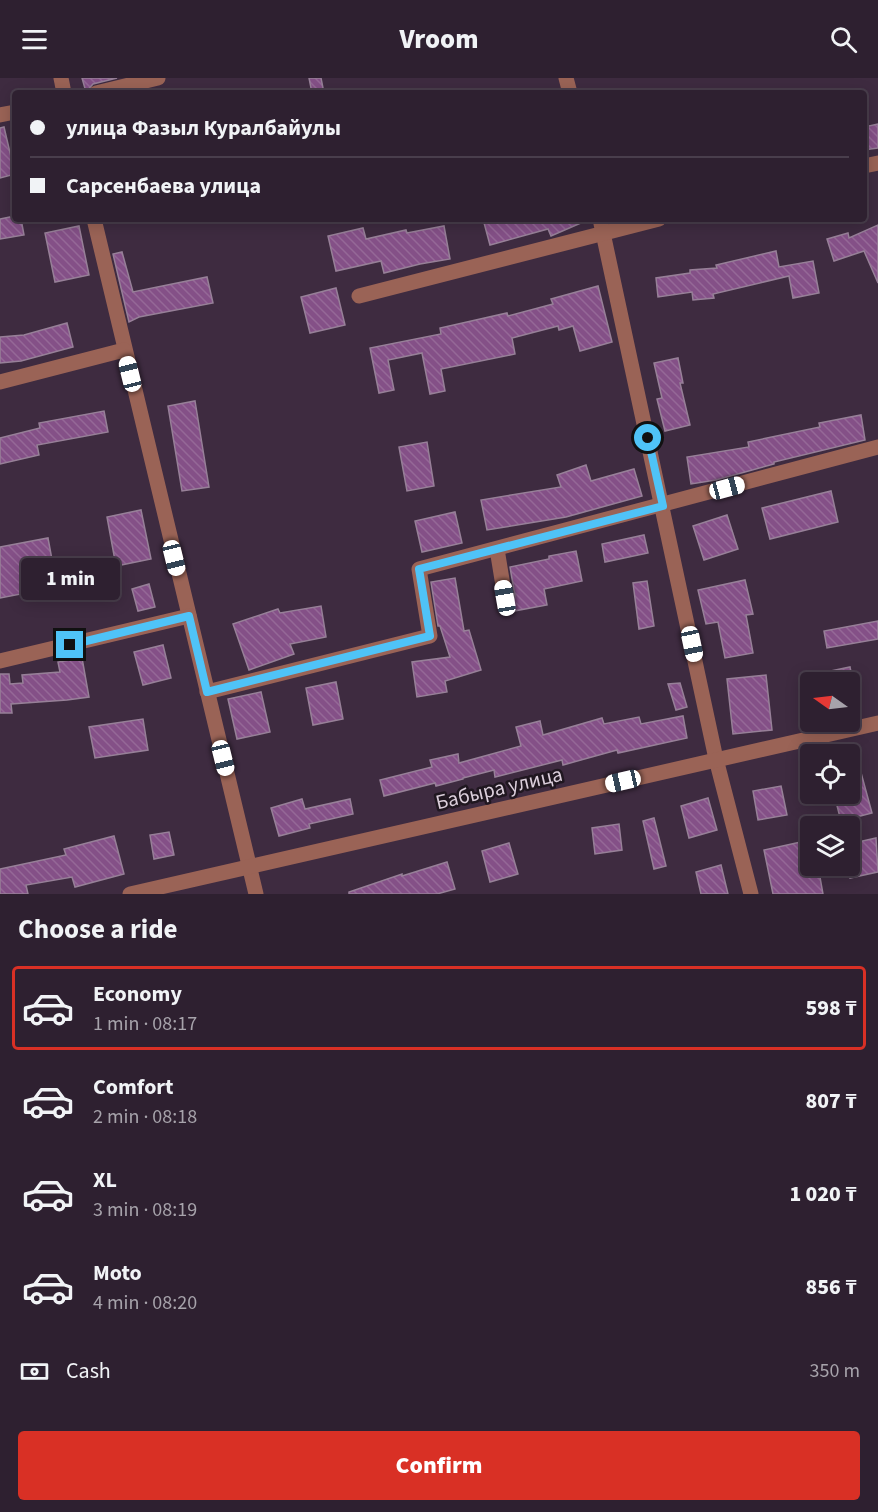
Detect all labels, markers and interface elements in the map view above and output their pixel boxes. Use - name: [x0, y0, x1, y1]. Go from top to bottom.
- text: Vroom: [400, 20, 478, 59]
- icon: menu: [18, 23, 51, 56]
- icon: search: [827, 23, 860, 56]
- text: улица Фазыл Куралбайулы: [66, 112, 341, 144]
- text: Сарсенбаева улица: [66, 170, 261, 202]
- car: [117, 354, 143, 394]
- route start: [634, 424, 661, 451]
- car: [707, 475, 747, 501]
- car: [161, 538, 187, 578]
- callout: 1 min: [20, 558, 119, 600]
- text: 1 min: [46, 565, 95, 593]
- car: [493, 579, 517, 617]
- car: [679, 625, 705, 663]
- route end: [56, 631, 83, 658]
- north arrow: [800, 672, 860, 732]
- map controls: [800, 672, 860, 876]
- car: [210, 738, 236, 778]
- button: locate: [800, 744, 860, 804]
- street label: Бабыра улица: [433, 759, 565, 817]
- car: [603, 768, 643, 794]
- button: layers: [800, 816, 860, 876]
- text: Choose a ride: [18, 910, 178, 949]
- text: Economy: [93, 978, 182, 1010]
- icon: car: [21, 981, 75, 1035]
- text: 598 ₸: [806, 992, 857, 1024]
- text: 1 min · 08:17: [93, 1010, 197, 1038]
- text: Comfort: [93, 1071, 174, 1103]
- icon: car: [21, 1074, 75, 1128]
- text: 807 ₸: [806, 1085, 857, 1117]
- text: 2 min · 08:18: [93, 1103, 197, 1131]
- text: XL: [93, 1164, 117, 1196]
- icon: car: [21, 1167, 75, 1221]
- text: 1 020 ₸: [789, 1178, 857, 1210]
- text: 3 min · 08:19: [93, 1196, 197, 1224]
- text: Moto: [93, 1257, 142, 1289]
- icon: car: [21, 1260, 75, 1314]
- text: 856 ₸: [806, 1271, 857, 1303]
- text: 4 min · 08:20: [93, 1289, 197, 1317]
- icon: cash: [18, 1355, 51, 1388]
- text: Cash: [66, 1355, 111, 1387]
- text: 350 m: [810, 1357, 860, 1385]
- button: Confirm: [18, 1431, 860, 1500]

